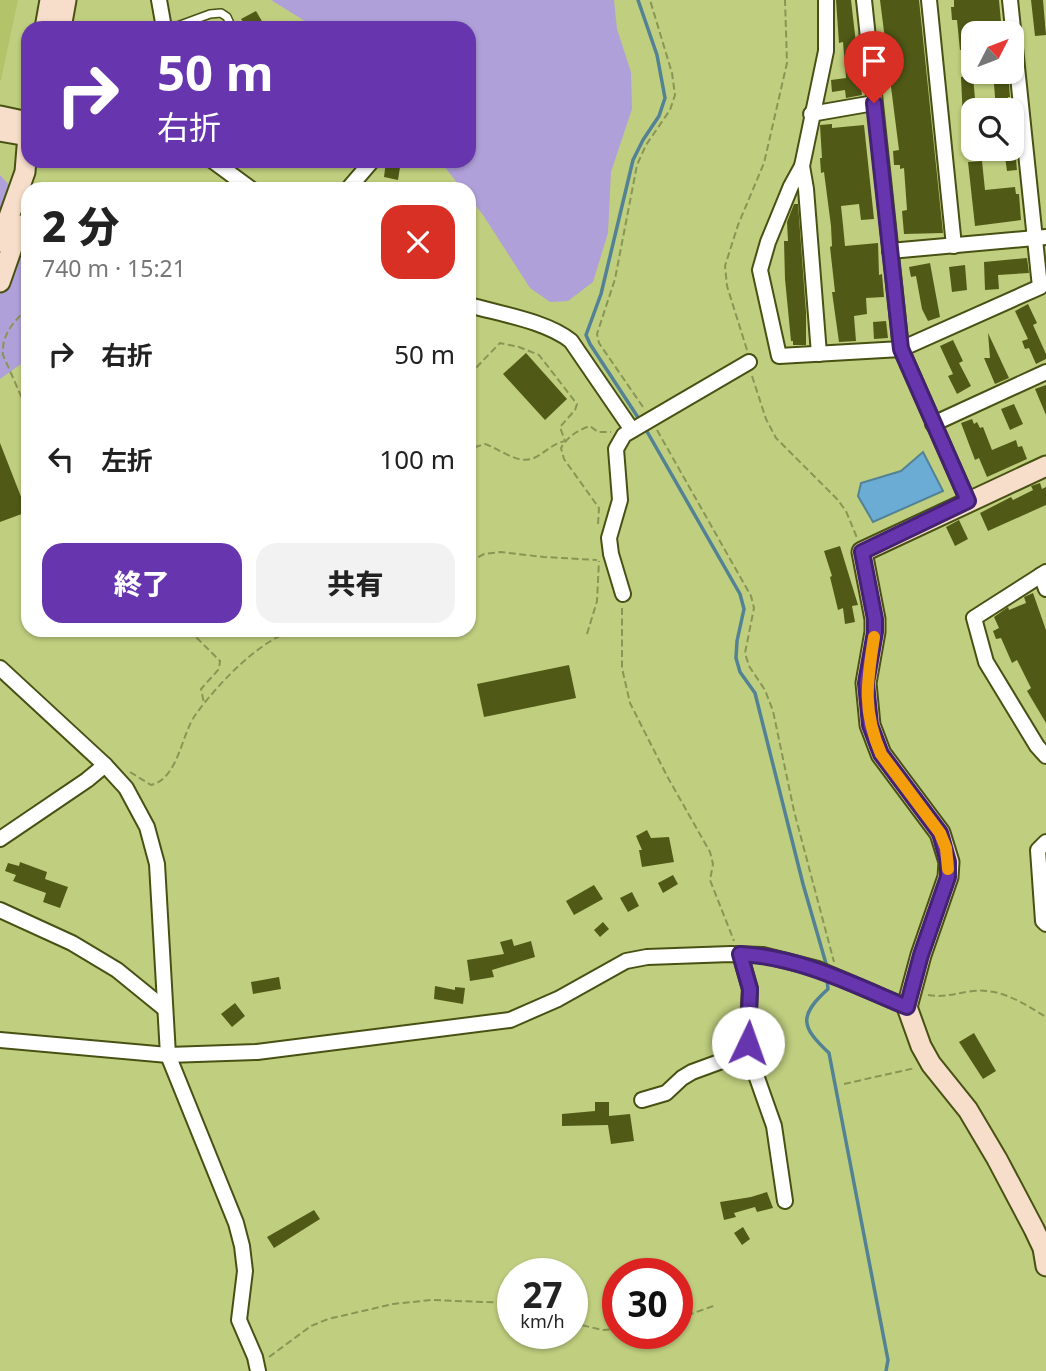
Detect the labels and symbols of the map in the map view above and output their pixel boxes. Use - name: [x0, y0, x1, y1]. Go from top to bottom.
- north arrow: [961, 21, 1024, 84]
- pin: [844, 31, 904, 103]
- position arrow: [711, 1006, 785, 1080]
- speed limit sign: 30: [602, 1258, 693, 1349]

